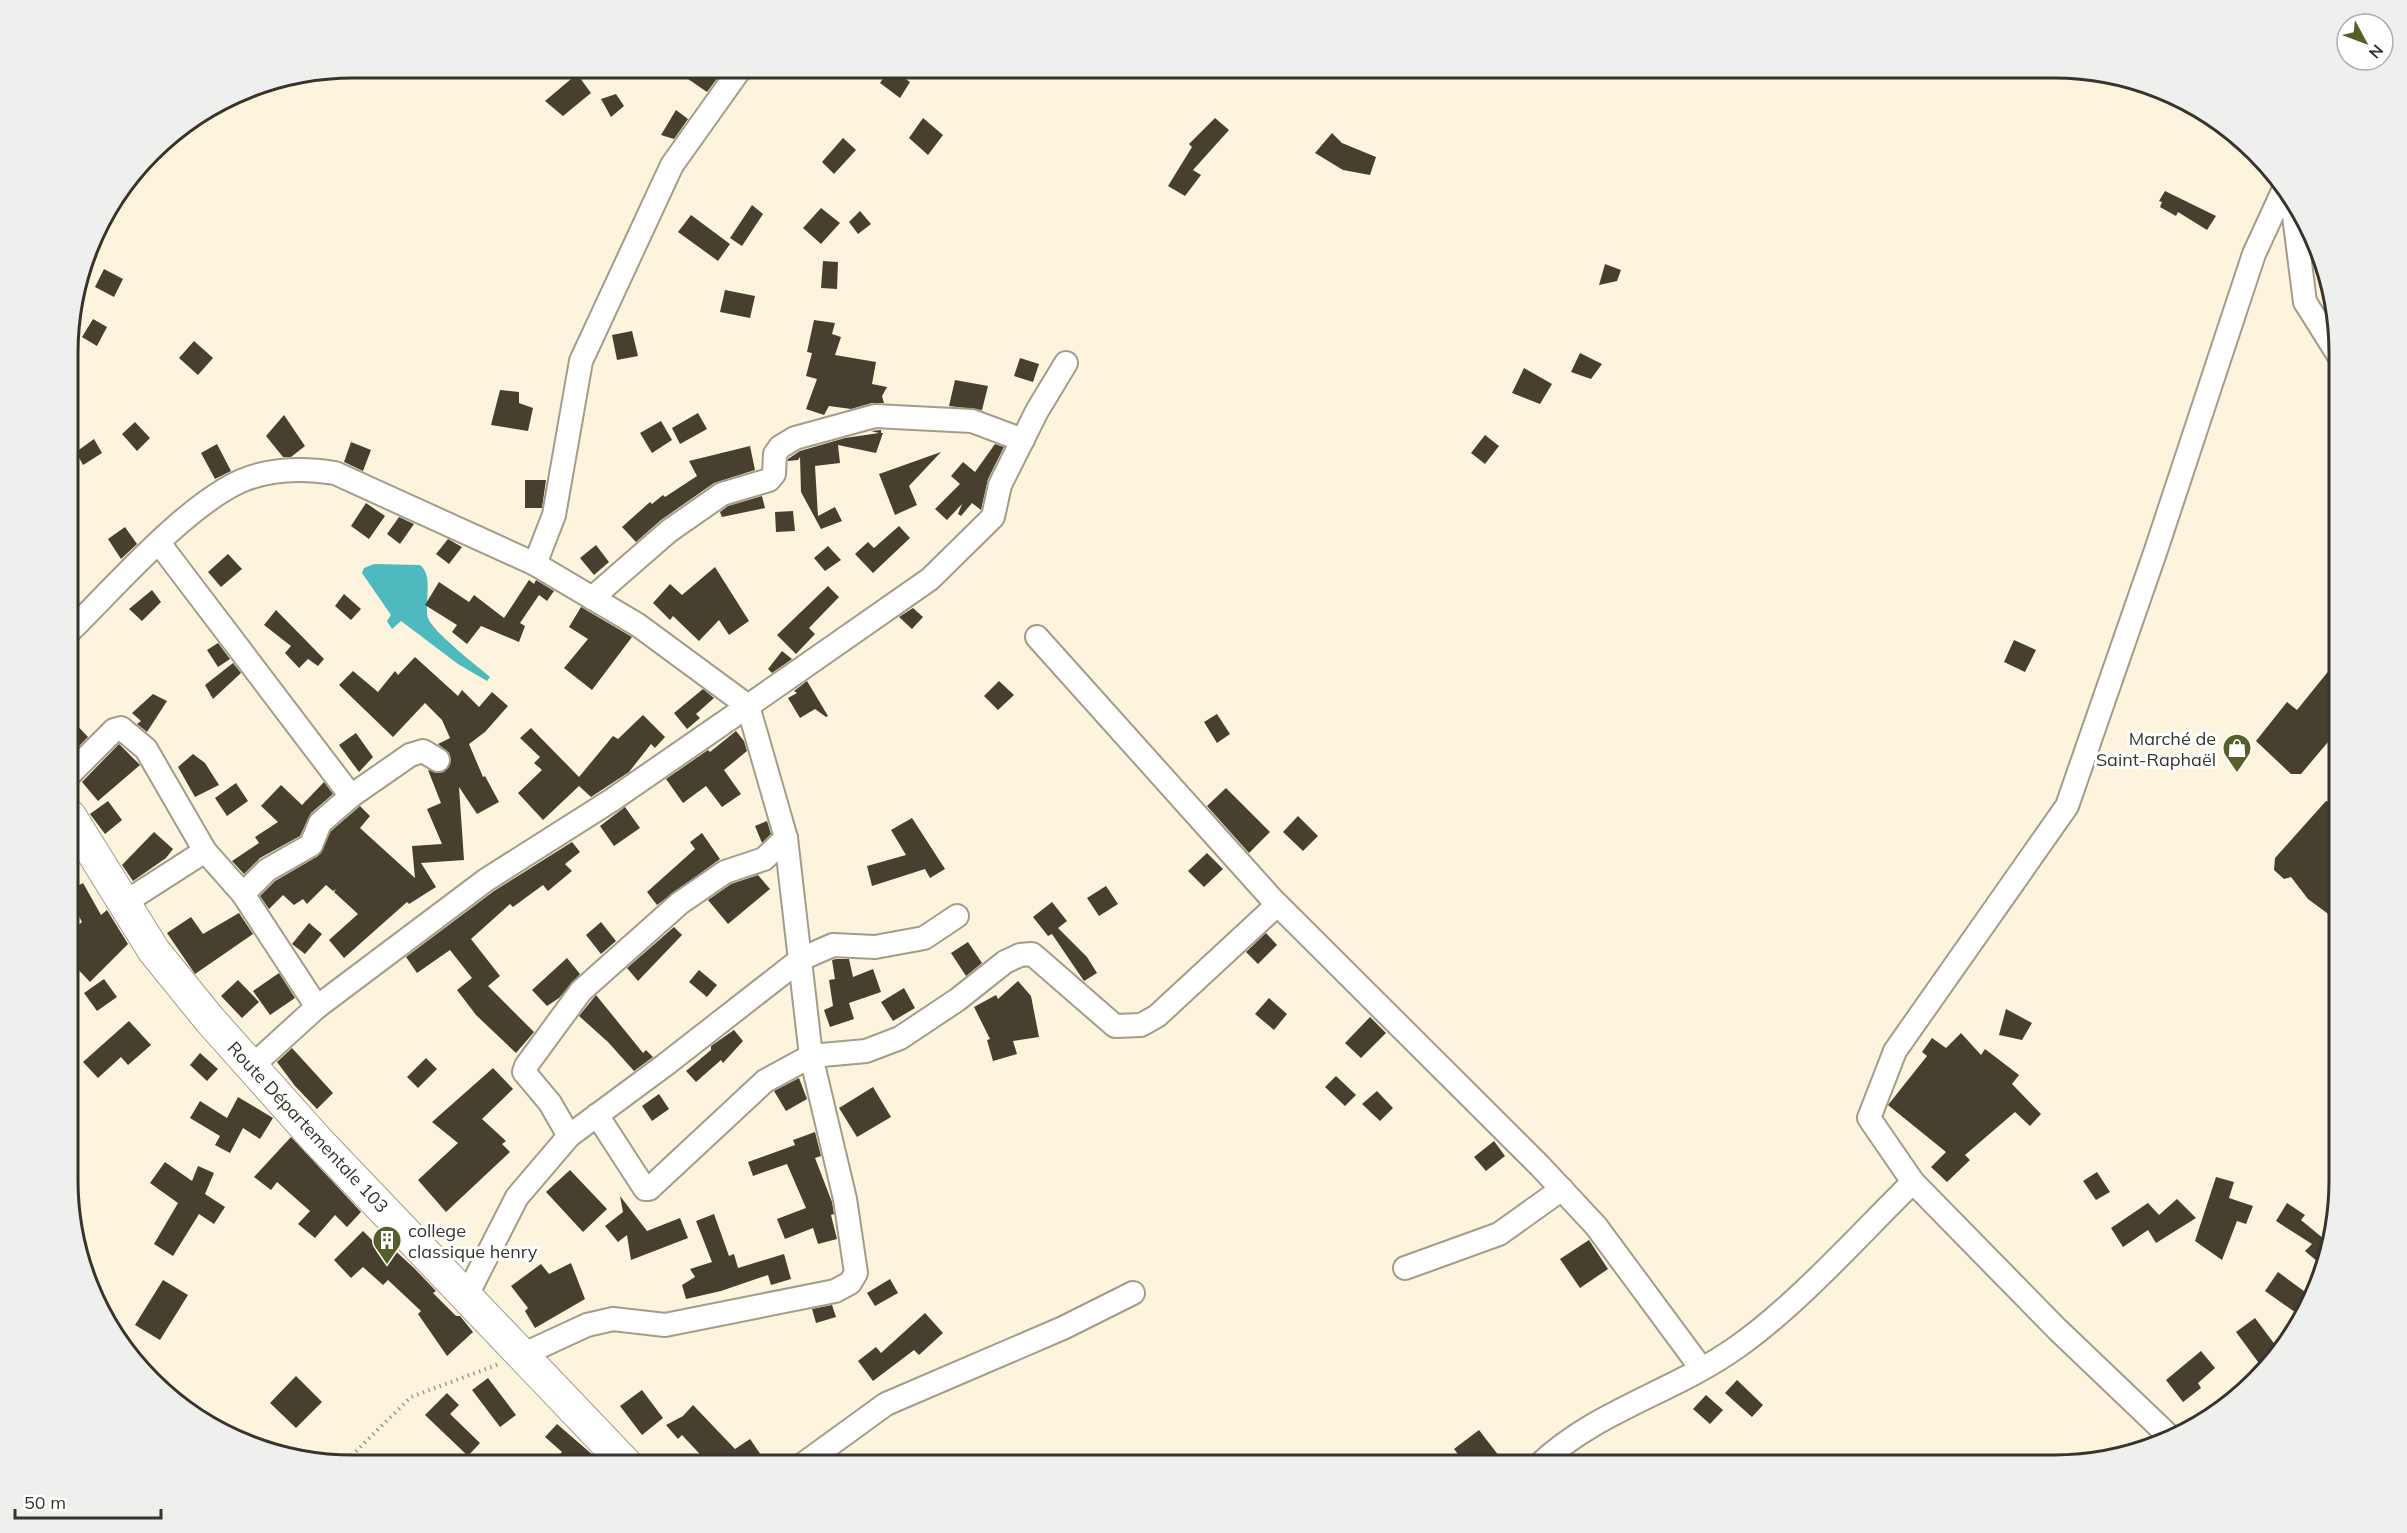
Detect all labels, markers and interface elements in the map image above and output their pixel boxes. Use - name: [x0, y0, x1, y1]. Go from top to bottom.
- north arrow: [2335, 12, 2395, 72]
- text: N: [2365, 41, 2388, 63]
- place label: Marché de Saint-Raphaël: [2096, 727, 2216, 771]
- shop icon: Marché de Saint-Raphaël: [2221, 732, 2253, 774]
- street label: Route Départementale 103: [223, 1037, 393, 1217]
- place label: college classique henry: [408, 1219, 538, 1263]
- building icon: college classique henry: [371, 1224, 403, 1266]
- scale bar: [15, 1482, 160, 1520]
- text: 50 m: [24, 1491, 66, 1514]

